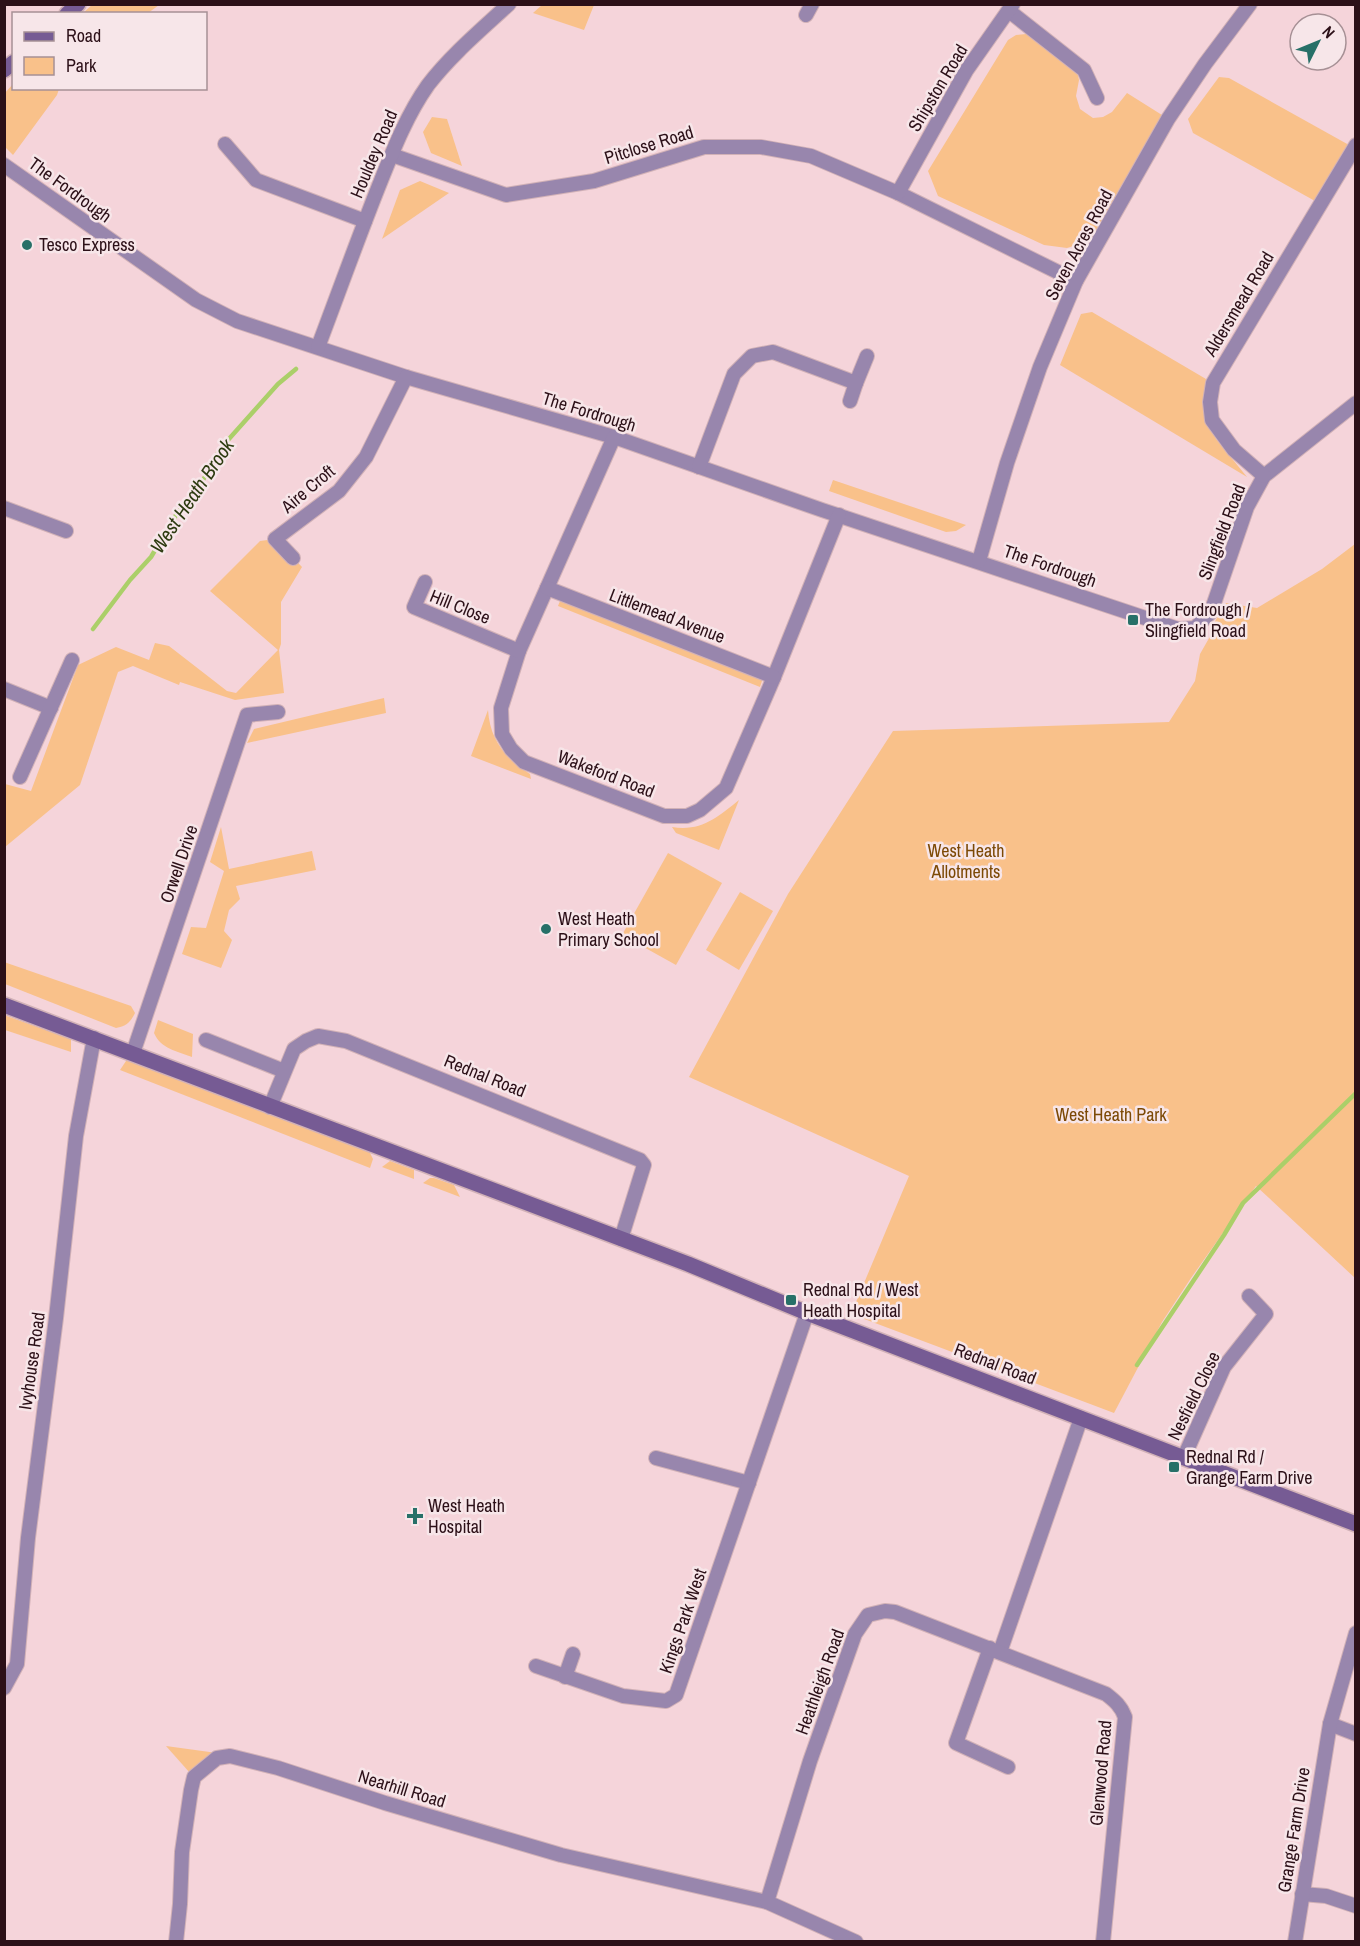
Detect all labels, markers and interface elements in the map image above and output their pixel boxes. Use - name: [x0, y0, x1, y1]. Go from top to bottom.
- legend: [12, 12, 207, 90]
- north arrow: [1288, 12, 1348, 72]
- text: N: [1318, 21, 1340, 43]
- text: Road: [66, 23, 101, 48]
- street label: Shipston Road: [902, 39, 973, 136]
- text: Park: [66, 53, 97, 78]
- street label: Houldey Road: [344, 106, 403, 202]
- street label: Pitclose Road: [601, 119, 696, 170]
- street label: The Fordrough: [24, 151, 117, 228]
- street label: Seven Acres Road: [1039, 185, 1118, 305]
- place label: Tesco Express: [39, 232, 135, 257]
- marker: Tesco Express: [20, 238, 34, 252]
- street label: Aldersmead Road: [1197, 247, 1280, 362]
- street label: The Fordrough: [539, 385, 639, 438]
- water label: West Heath Brook: [143, 432, 240, 558]
- street label: Aire Croft: [275, 459, 340, 519]
- street label: Slingfield Road: [1192, 480, 1251, 583]
- street label: The Fordrough: [1000, 538, 1100, 593]
- street label: Littlemead Avenue: [606, 582, 729, 649]
- street label: Hill Close: [426, 583, 494, 630]
- place label: The Fordrough / Slingfield Road: [1145, 597, 1251, 643]
- marker: The Fordrough / Slingfield Road: [1126, 613, 1140, 627]
- street label: Wakeford Road: [554, 744, 658, 803]
- street label: Orwell Drive: [153, 821, 204, 906]
- park label: West Heath Allotments: [928, 838, 1004, 884]
- place label: West Heath Primary School: [558, 906, 659, 952]
- marker: West Heath Primary School: [539, 922, 553, 936]
- street label: Rednal Road: [441, 1048, 530, 1103]
- park label: West Heath Park: [1055, 1102, 1167, 1127]
- place label: Rednal Rd / West Heath Hospital: [803, 1277, 918, 1323]
- marker: Rednal Rd / West Heath Hospital: [784, 1293, 798, 1307]
- street label: Ivyhouse Road: [12, 1310, 51, 1411]
- street label: Rednal Road: [950, 1336, 1040, 1391]
- street label: Nesfield Close: [1161, 1347, 1226, 1444]
- place label: Rednal Rd / Grange Farm Drive: [1186, 1444, 1312, 1490]
- marker: Rednal Rd / Grange Farm Drive: [1167, 1460, 1181, 1474]
- place label: West Heath Hospital: [428, 1493, 505, 1539]
- marker: West Heath Hospital: [406, 1507, 424, 1525]
- street label: Kings Park West: [653, 1565, 712, 1677]
- street label: Heathleigh Road: [789, 1626, 850, 1738]
- street label: Glenwood Road: [1083, 1719, 1118, 1827]
- street label: Nearhill Road: [355, 1763, 449, 1814]
- street label: Grange Farm Drive: [1271, 1766, 1316, 1894]

